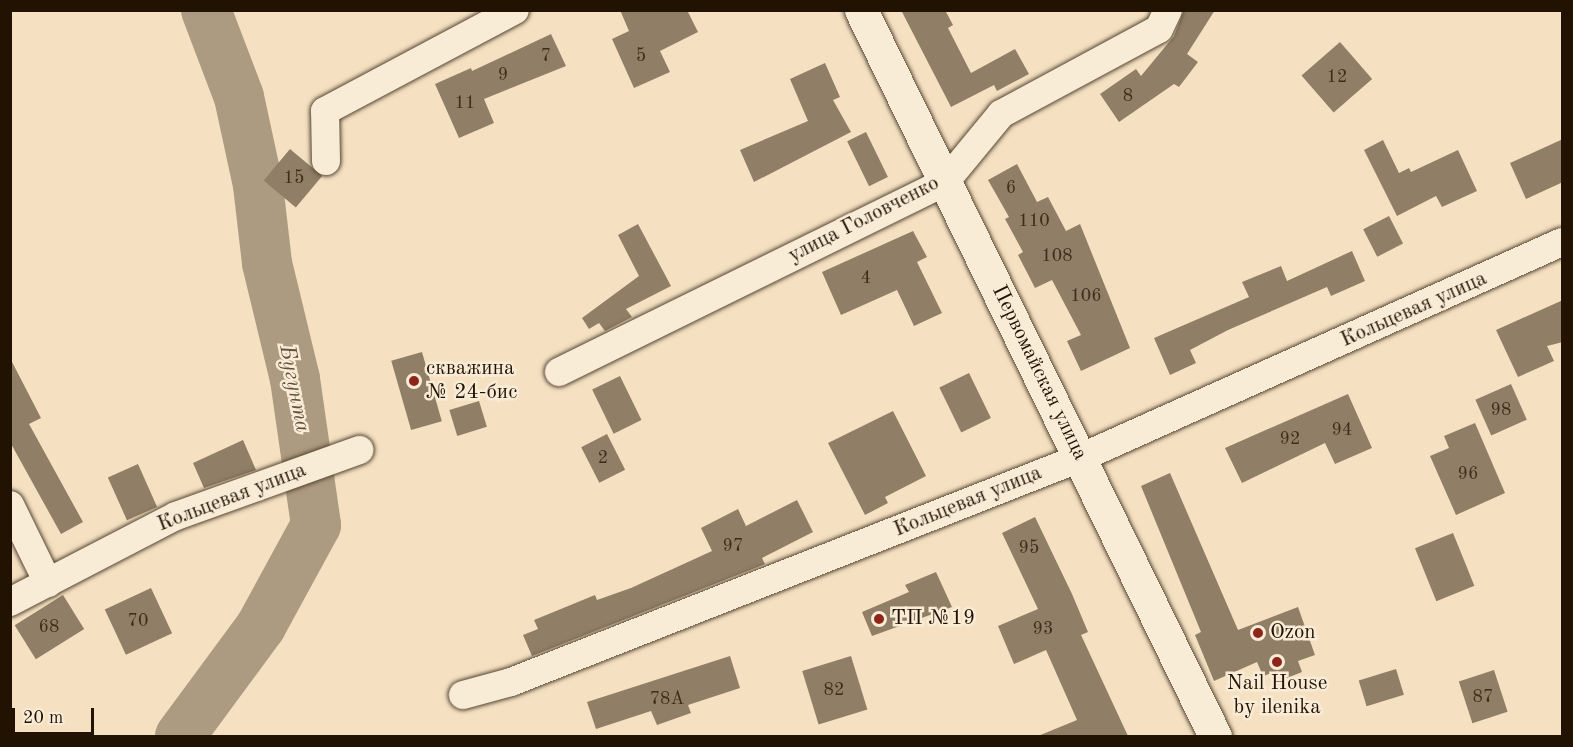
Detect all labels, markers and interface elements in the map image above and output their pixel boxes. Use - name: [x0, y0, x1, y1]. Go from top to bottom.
- house number: 7: [541, 45, 551, 67]
- house number: 5: [636, 45, 646, 67]
- house number: 9: [498, 64, 508, 86]
- house number: 12: [1327, 66, 1347, 88]
- house number: 8: [1123, 85, 1133, 107]
- house number: 11: [455, 92, 475, 114]
- house number: 15: [284, 167, 304, 189]
- street label: улица Головченко: [784, 171, 944, 269]
- house number: 6: [1006, 177, 1016, 199]
- house number: 110: [1018, 210, 1050, 232]
- house number: 108: [1041, 245, 1073, 267]
- house number: 4: [861, 267, 871, 289]
- street label: Кольцевая улица: [1337, 267, 1491, 353]
- street label: Первомайская улица: [986, 281, 1092, 465]
- house number: 106: [1070, 285, 1102, 307]
- water label: Бугунта: [273, 343, 315, 435]
- place label: скважина № 24-бис: [426, 356, 517, 406]
- marker: скважина № 24-бис: [407, 374, 421, 388]
- house number: 98: [1491, 399, 1511, 421]
- house number: 94: [1332, 419, 1352, 441]
- house number: 92: [1280, 428, 1300, 450]
- house number: 2: [598, 447, 608, 469]
- street label: Кольцевая улица: [154, 458, 310, 538]
- street label: Кольцевая улица: [890, 461, 1046, 543]
- house number: 96: [1458, 463, 1478, 485]
- house number: 97: [723, 535, 743, 557]
- house number: 95: [1019, 537, 1039, 559]
- place label: ТП №19: [891, 606, 975, 632]
- house number: 70: [128, 610, 148, 632]
- marker: ТП №19: [872, 612, 886, 626]
- house number: 68: [39, 616, 59, 638]
- house number: 93: [1033, 618, 1053, 640]
- place label: Ozon: [1270, 620, 1316, 646]
- marker: Ozon: [1251, 626, 1265, 640]
- marker: Nail House by ilenika: [1270, 655, 1284, 669]
- place label: Nail House by ilenika: [1227, 671, 1327, 721]
- house number: 82: [824, 679, 844, 701]
- house number: 87: [1473, 686, 1493, 708]
- house number: 78А: [650, 688, 684, 710]
- scale bar: [15, 696, 98, 734]
- text: 20 m: [23, 709, 63, 727]

